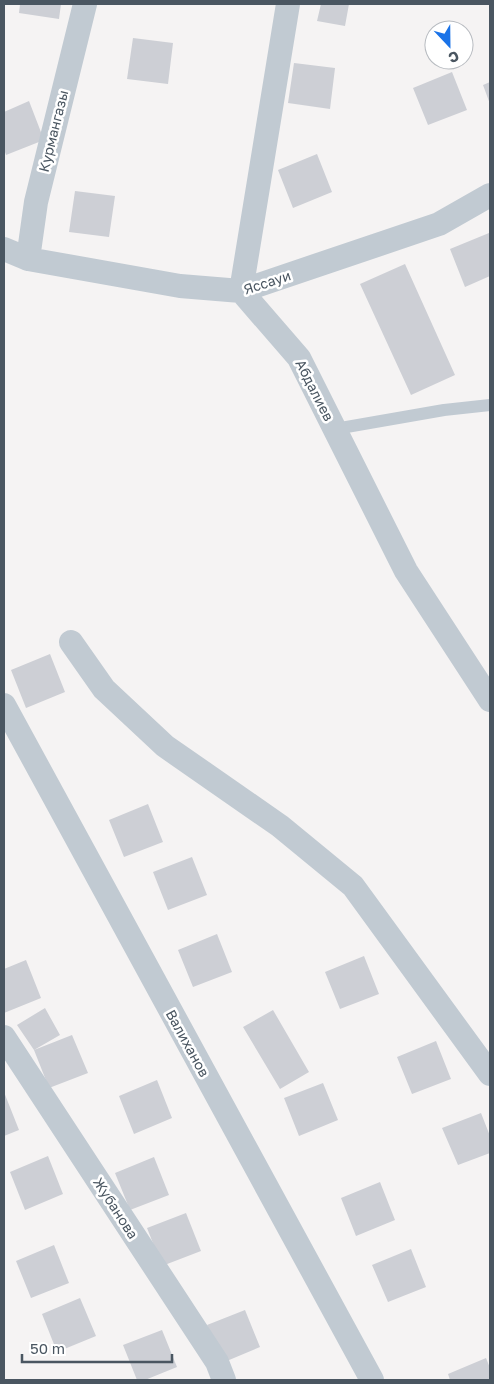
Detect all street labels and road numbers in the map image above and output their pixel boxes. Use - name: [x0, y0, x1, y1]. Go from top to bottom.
- street label: Курмангазы: [35, 88, 71, 174]
- street label: Яссауи: [241, 266, 293, 298]
- street label: Абдалиев: [292, 356, 338, 424]
- street label: Валиханов: [163, 1006, 213, 1080]
- street label: Жубанова: [90, 1174, 142, 1242]

